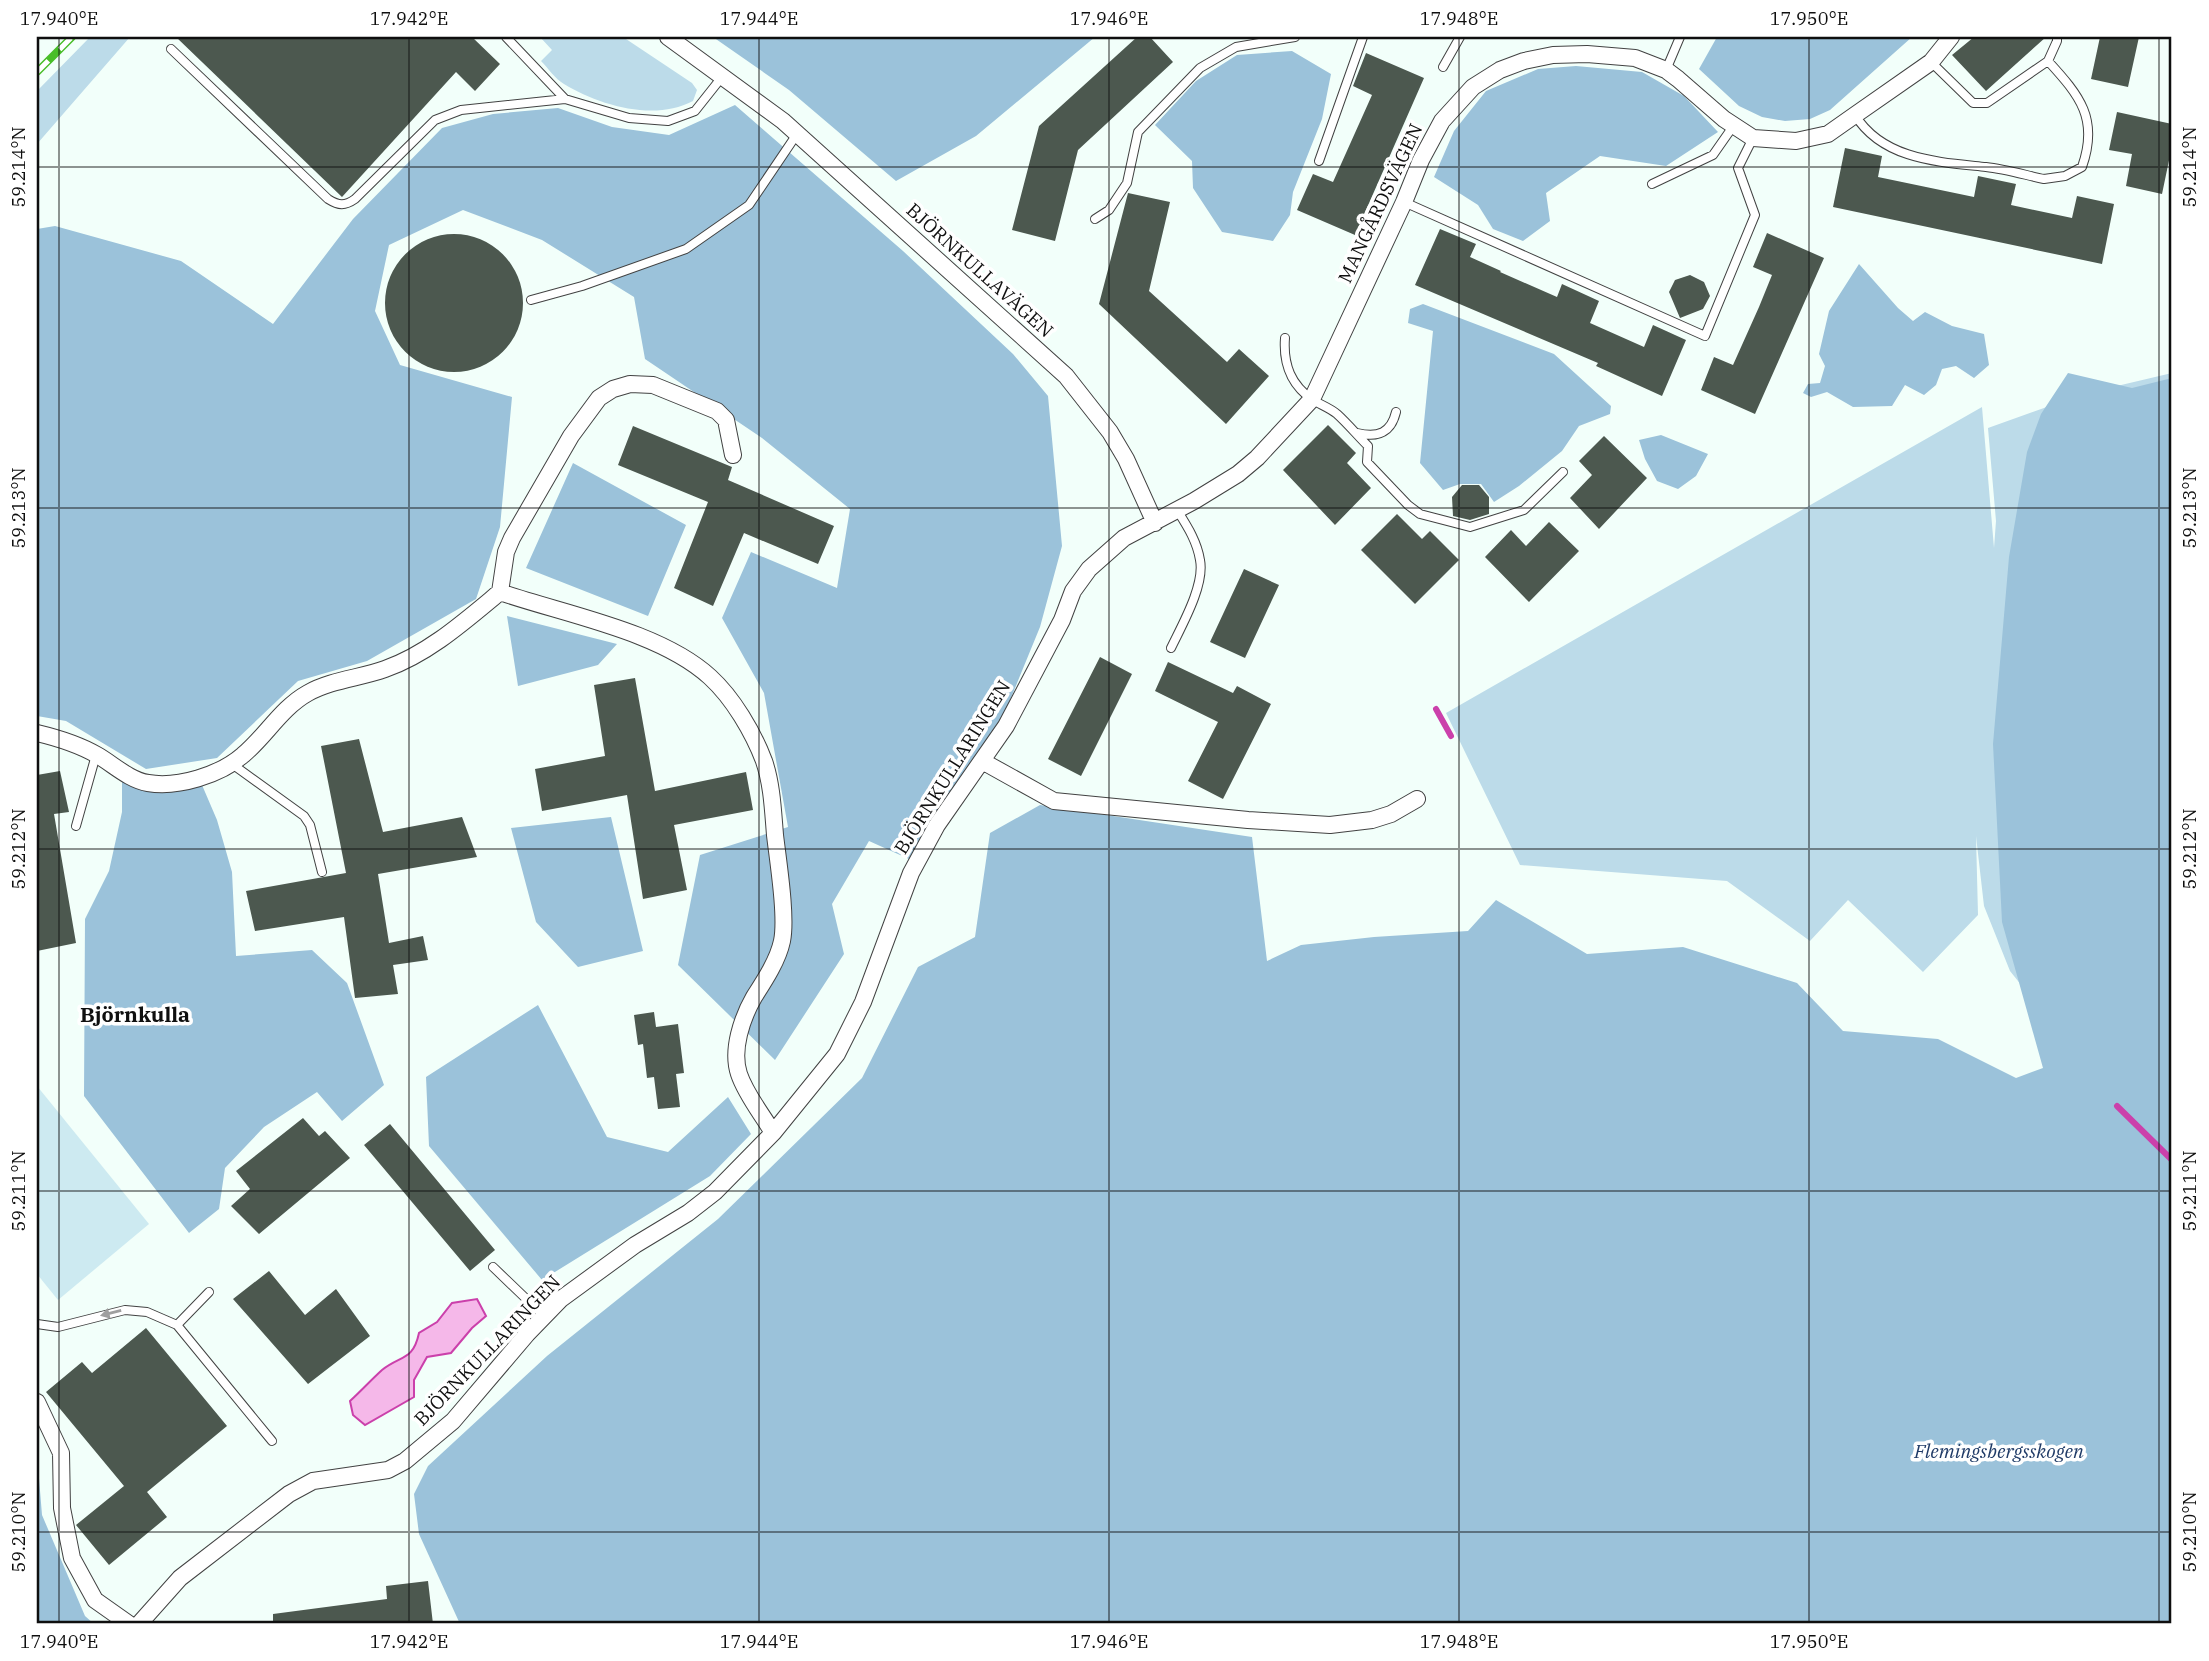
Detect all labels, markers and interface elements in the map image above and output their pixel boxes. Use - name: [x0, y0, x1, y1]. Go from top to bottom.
- text: 17.940°E: [20, 7, 98, 30]
- text: 17.942°E: [370, 7, 448, 30]
- text: 17.944°E: [720, 7, 798, 30]
- text: 17.946°E: [1070, 7, 1148, 30]
- text: 17.948°E: [1420, 7, 1498, 30]
- text: 17.950°E: [1770, 7, 1848, 30]
- street label: MANGÅRDSVÄGEN: [1333, 119, 1427, 287]
- text: 59.214°N: [7, 126, 30, 208]
- text: 59.214°N: [2178, 126, 2201, 208]
- street label: BJÖRNKULLAVÄGEN: [902, 198, 1058, 342]
- text: 59.213°N: [7, 467, 30, 549]
- text: 59.213°N: [2178, 467, 2201, 549]
- street label: BJÖRNKULLARINGEN: [889, 676, 1015, 858]
- text: 59.212°N: [7, 808, 30, 890]
- text: 59.212°N: [2178, 808, 2201, 890]
- district label: Björnkulla: [80, 1000, 190, 1028]
- text: 59.211°N: [7, 1150, 30, 1232]
- text: 59.211°N: [2178, 1150, 2201, 1232]
- street label: BJÖRNKULLARINGEN: [409, 1270, 565, 1430]
- one-way arrow: [100, 1308, 122, 1319]
- park label: Flemingsbergsskogen: [1913, 1439, 2084, 1463]
- text: 59.210°N: [7, 1491, 30, 1573]
- text: 59.210°N: [2178, 1491, 2201, 1573]
- text: 17.940°E: [20, 1630, 98, 1653]
- text: 17.942°E: [370, 1630, 448, 1653]
- text: 17.944°E: [720, 1630, 798, 1653]
- text: 17.946°E: [1070, 1630, 1148, 1653]
- text: 17.948°E: [1420, 1630, 1498, 1653]
- text: 17.950°E: [1770, 1630, 1848, 1653]

